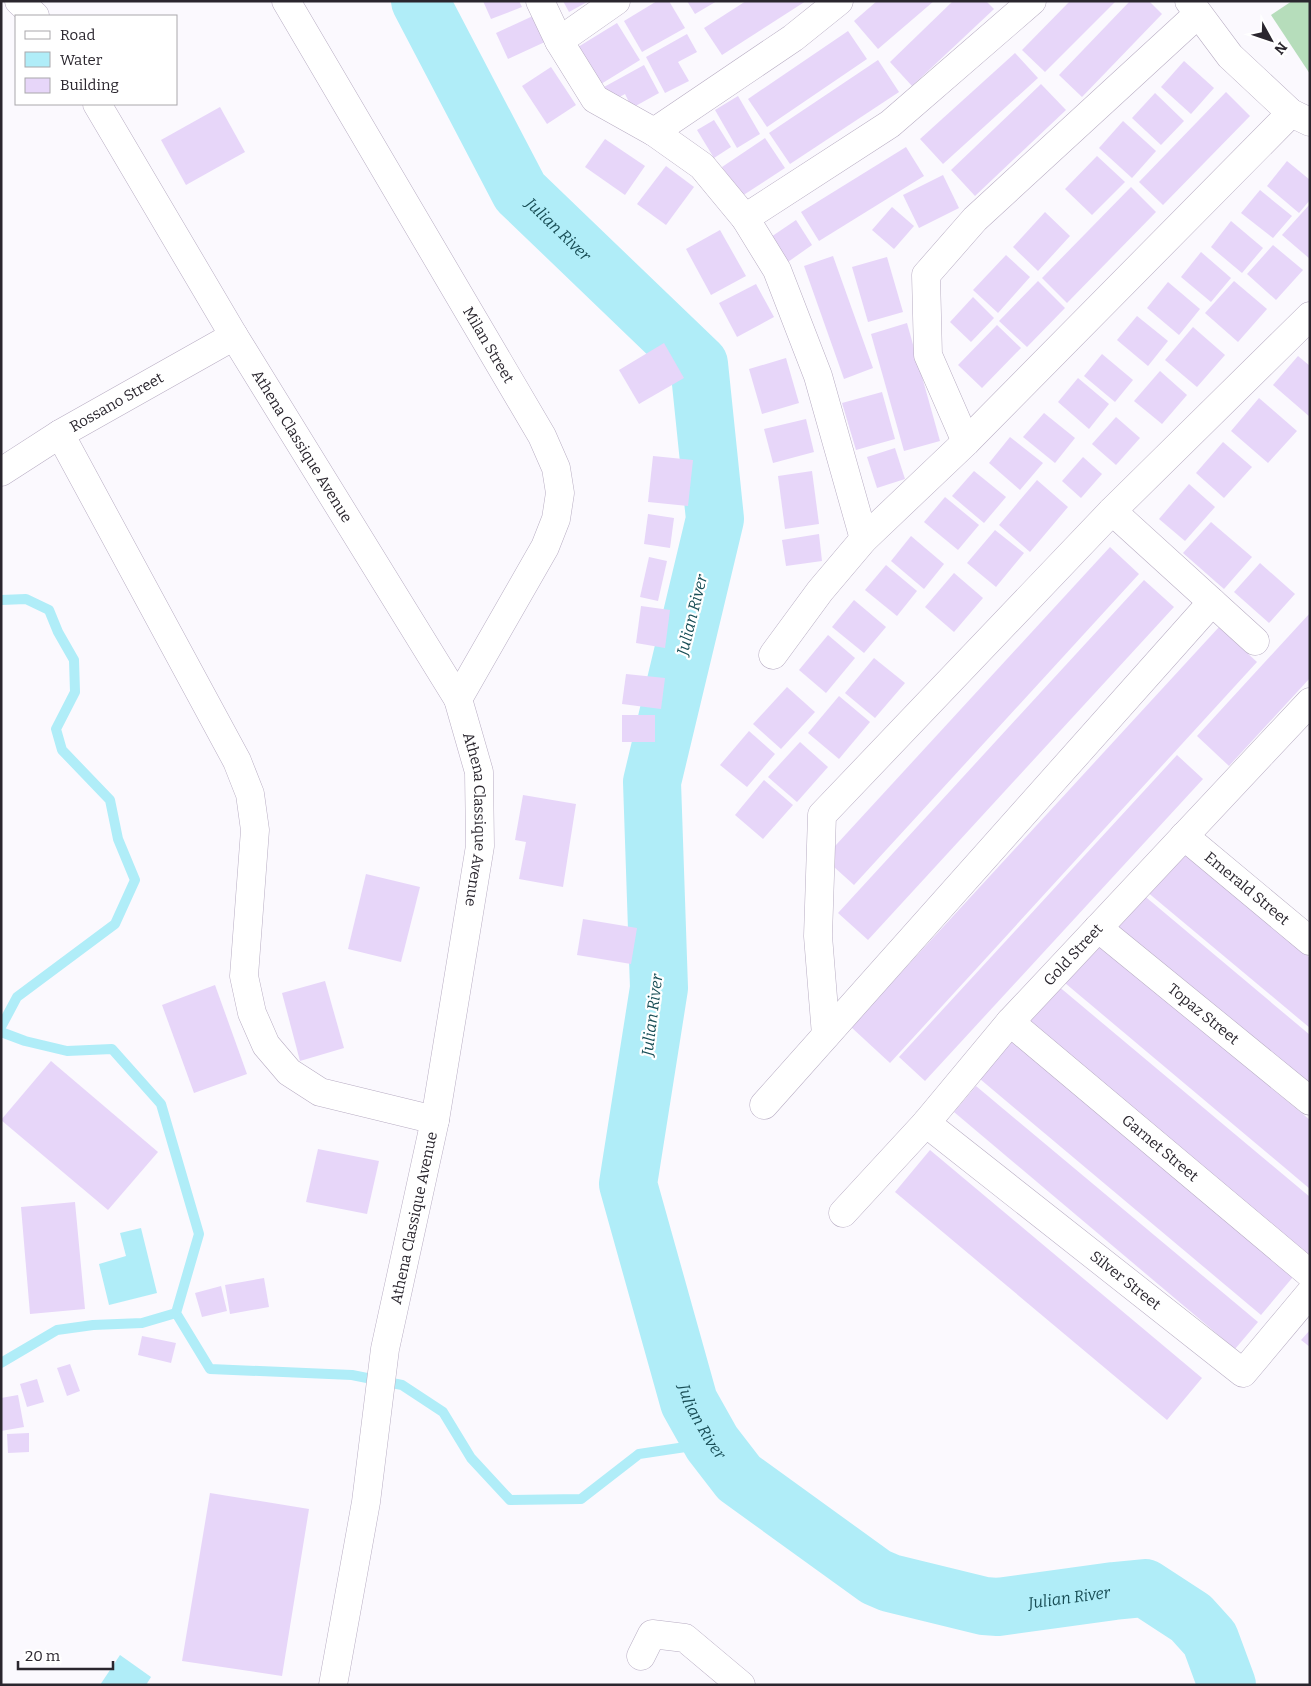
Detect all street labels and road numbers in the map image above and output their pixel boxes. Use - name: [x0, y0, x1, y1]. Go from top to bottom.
- street label: Milan Street: [459, 304, 518, 387]
- street label: Athena Classique Avenue: [248, 367, 356, 526]
- street label: Rossano Street: [67, 368, 167, 436]
- street label: Athena Classique Avenue: [459, 730, 489, 908]
- street label: Emerald Street: [1201, 848, 1293, 929]
- street label: Gold Street: [1040, 920, 1107, 989]
- street label: Topaz Street: [1164, 980, 1243, 1049]
- street label: Garnet Street: [1118, 1111, 1202, 1186]
- street label: Athena Classique Avenue: [387, 1130, 441, 1306]
- street label: Silver Street: [1087, 1247, 1165, 1314]

